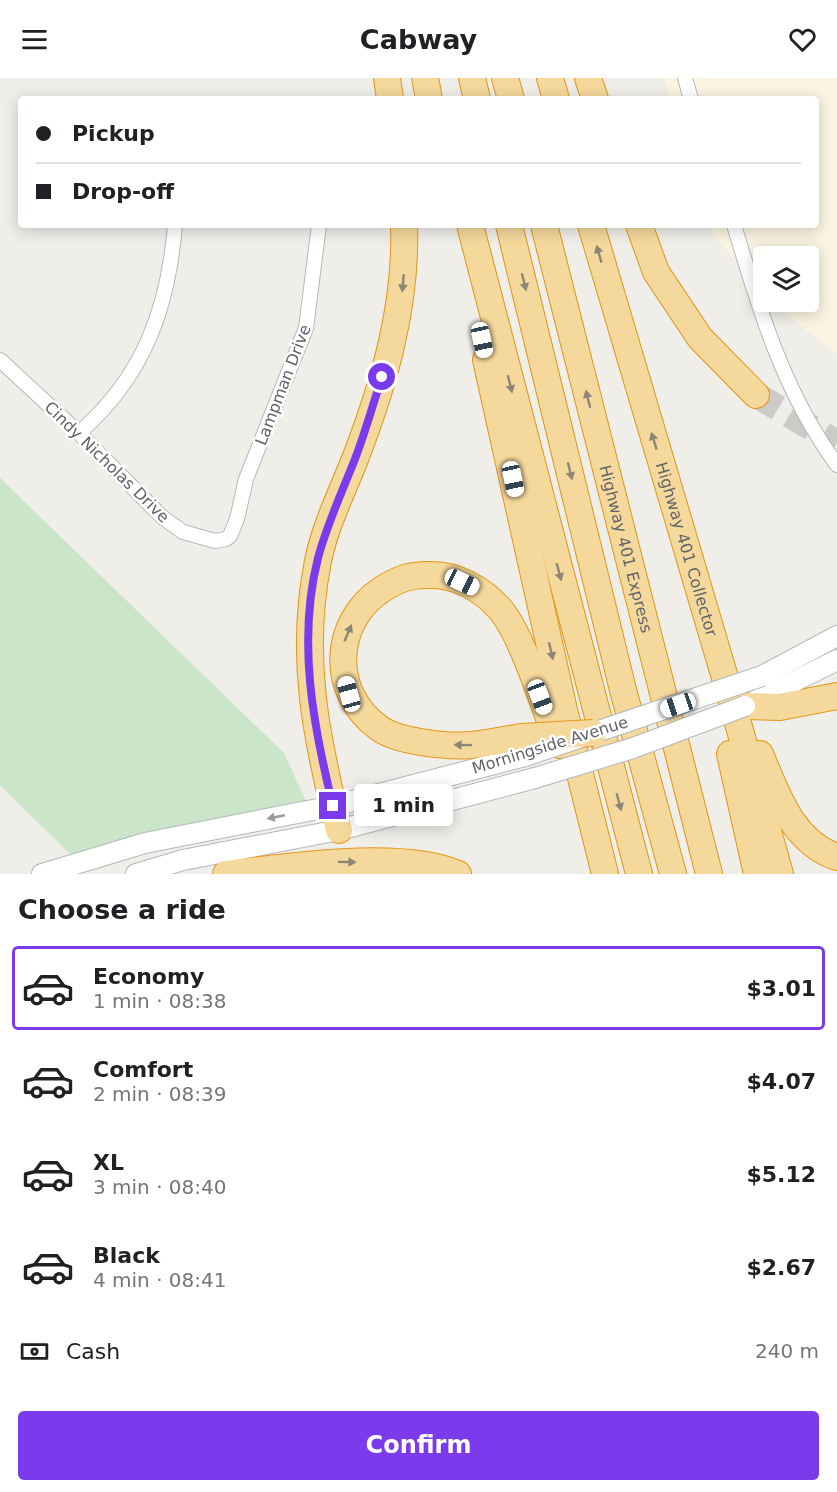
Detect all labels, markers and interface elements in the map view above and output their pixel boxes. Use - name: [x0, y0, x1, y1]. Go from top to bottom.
- icon: menu: [18, 23, 51, 56]
- icon: heart: [786, 23, 819, 56]
- text: Cabway: [360, 24, 477, 55]
- text: Pickup: [72, 121, 155, 146]
- text: Drop-off: [72, 179, 174, 204]
- one-way arrow: [594, 245, 603, 263]
- map controls: [753, 246, 819, 312]
- button: layers: [753, 246, 819, 312]
- one-way arrow: [519, 273, 529, 291]
- one-way arrow: [398, 274, 408, 293]
- car: [469, 321, 495, 359]
- street label: Lampman Drive: [251, 322, 315, 448]
- route start: [368, 363, 395, 390]
- one-way arrow: [505, 375, 515, 393]
- one-way arrow: [583, 390, 593, 408]
- street label: Cindy Nicholas Drive: [41, 398, 173, 526]
- one-way arrow: [649, 432, 658, 450]
- car: [500, 460, 526, 498]
- street label: Highway 401 Collector: [652, 460, 722, 639]
- one-way arrow: [565, 462, 575, 480]
- street label: Highway 401 Express: [596, 463, 657, 635]
- one-way arrow: [555, 564, 564, 582]
- car: [442, 566, 482, 598]
- one-way arrow: [343, 623, 353, 641]
- one-way arrow: [547, 642, 556, 661]
- car: [336, 674, 362, 714]
- car: [525, 677, 555, 717]
- car: [658, 691, 698, 719]
- street label: Morningside Avenue: [470, 712, 630, 778]
- one-way arrow: [453, 740, 472, 749]
- callout: 1 min: [354, 785, 453, 827]
- route end: [319, 792, 346, 819]
- text: 1 min: [372, 793, 435, 817]
- one-way arrow: [614, 793, 624, 811]
- one-way arrow: [266, 813, 285, 822]
- one-way arrow: [337, 858, 356, 867]
- text: Choose a ride: [18, 894, 226, 925]
- icon: car: [21, 961, 75, 1015]
- text: Economy: [93, 964, 204, 989]
- text: $3.01: [746, 976, 816, 1001]
- text: 1 min · 08:38: [93, 989, 227, 1013]
- icon: car: [21, 1054, 75, 1108]
- text: Comfort: [93, 1057, 193, 1082]
- text: $4.07: [746, 1069, 816, 1094]
- text: 2 min · 08:39: [93, 1082, 227, 1106]
- icon: car: [21, 1147, 75, 1201]
- text: XL: [93, 1150, 124, 1175]
- text: $5.12: [746, 1162, 816, 1187]
- text: 3 min · 08:40: [93, 1175, 227, 1199]
- icon: car: [21, 1240, 75, 1294]
- text: Black: [93, 1243, 160, 1268]
- text: $2.67: [746, 1255, 816, 1280]
- text: 4 min · 08:41: [93, 1268, 227, 1292]
- icon: cash: [18, 1335, 51, 1368]
- text: Cash: [66, 1339, 120, 1364]
- text: 240 m: [755, 1339, 819, 1363]
- button: Confirm: [18, 1411, 819, 1480]

